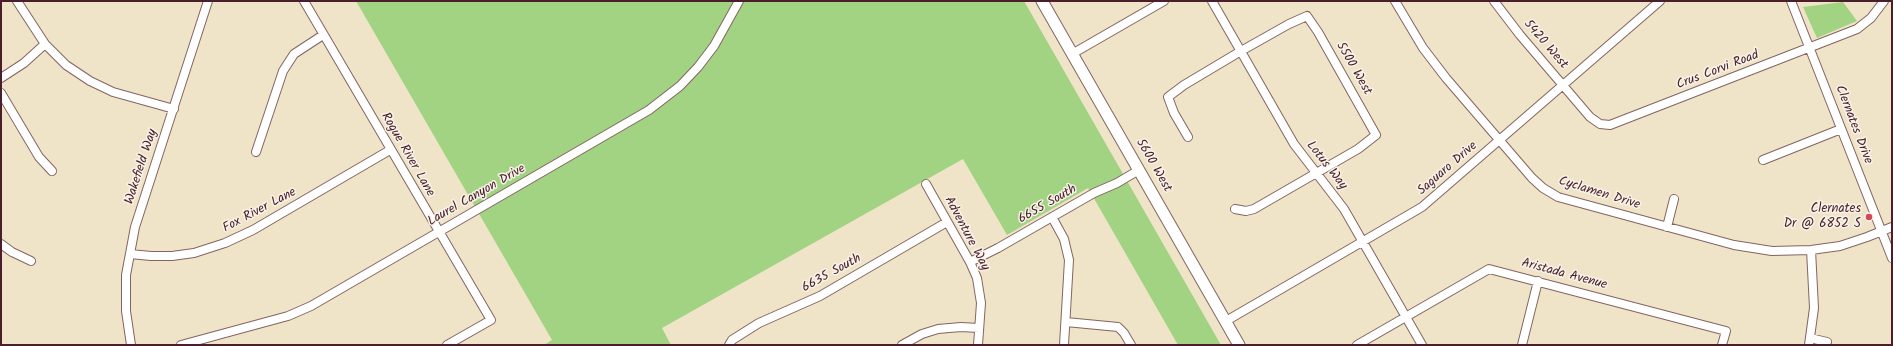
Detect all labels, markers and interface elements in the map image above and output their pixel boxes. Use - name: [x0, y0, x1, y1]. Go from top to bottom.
- street label: 5420 West: [1519, 17, 1571, 73]
- street label: 5500 West: [1332, 40, 1374, 98]
- street label: Crus Corvi Road: [1675, 48, 1761, 94]
- street label: Clernates Drive: [1831, 84, 1875, 166]
- street label: Rogue River Lane: [377, 110, 437, 200]
- street label: Wakefield Way: [123, 127, 161, 207]
- street label: 5600 West: [1131, 137, 1175, 195]
- street label: Lotus Way: [1302, 139, 1350, 193]
- street label: Saguaro Drive: [1415, 139, 1481, 199]
- street label: Laurel Canyon Drive: [425, 162, 529, 230]
- street label: Cyclamen Drive: [1556, 174, 1642, 214]
- street label: 6655 South: [1016, 182, 1080, 228]
- street label: Fox River Lane: [221, 185, 299, 237]
- street label: Adventure Way: [940, 194, 992, 274]
- place label: Clernates Dr @ 6852 S: [1784, 202, 1861, 233]
- marker: Clernates Dr @ 6852 S: [1864, 212, 1874, 222]
- street label: 6635 South: [800, 251, 864, 297]
- street label: Aristada Avenue: [1519, 256, 1609, 294]

